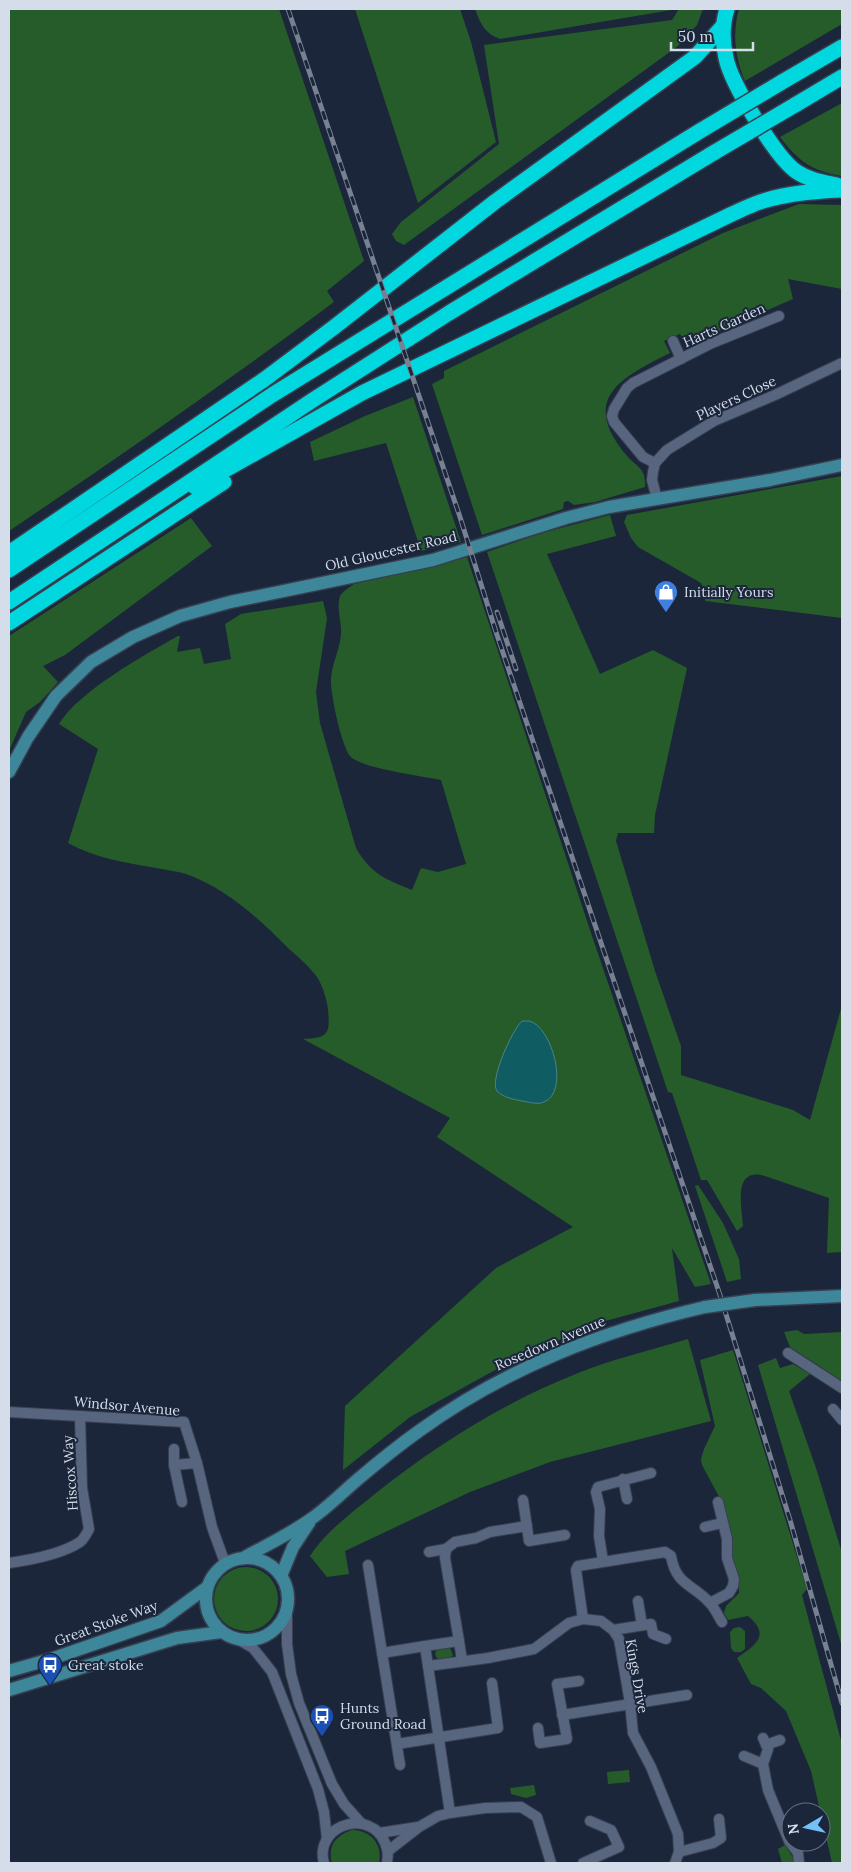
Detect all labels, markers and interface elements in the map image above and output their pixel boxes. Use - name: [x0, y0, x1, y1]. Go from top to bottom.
- scale bar: [671, 20, 754, 52]
- text: 50 m: [678, 27, 713, 46]
- street label: Harts Garden: [680, 299, 768, 351]
- street label: Players Close: [693, 371, 779, 424]
- street label: Old Gloucester Road: [323, 527, 459, 575]
- shop icon: Initially Yours: [653, 579, 679, 613]
- place label: Initially Yours: [684, 583, 773, 601]
- street label: Rosedown Avenue: [492, 1311, 608, 1374]
- street label: Windsor Avenue: [73, 1392, 181, 1420]
- street label: Hiscox Way: [58, 1434, 82, 1511]
- street label: Great Stoke Way: [52, 1596, 161, 1650]
- street label: Kings Drive: [622, 1638, 652, 1715]
- bus stop icon: Great stoke: [37, 1652, 63, 1686]
- place label: Great stoke: [68, 1656, 144, 1674]
- place label: Hunts Ground Road: [340, 1699, 426, 1733]
- bus stop icon: Hunts Ground Road: [309, 1703, 335, 1737]
- north arrow: [781, 1802, 831, 1852]
- text: N: [783, 1822, 803, 1836]

